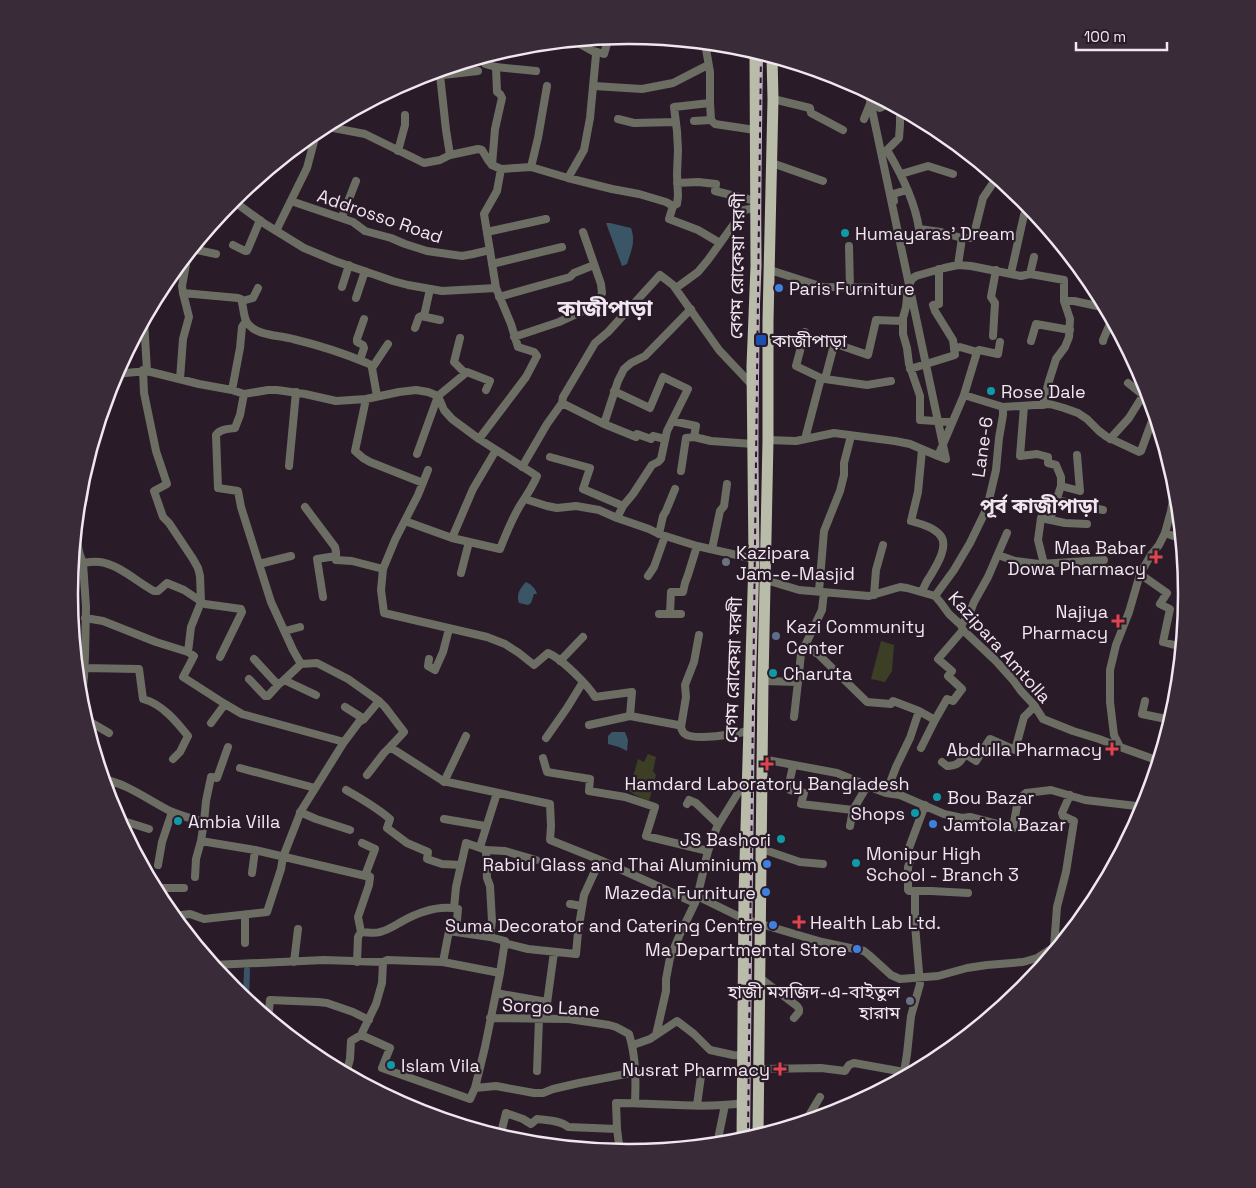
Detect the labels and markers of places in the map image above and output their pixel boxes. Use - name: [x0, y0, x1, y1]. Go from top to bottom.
- place label: Humayaras' Dream: [855, 222, 1015, 245]
- marker: Humayaras' Dream: [839, 227, 851, 239]
- place label: Paris Furniture: [789, 277, 915, 300]
- marker: Paris Furniture: [773, 282, 785, 294]
- place label: কাজীপাড়া: [771, 329, 847, 352]
- marker: কাজীপাড়া: [754, 333, 768, 347]
- place label: Rose Dale: [1001, 380, 1086, 403]
- marker: Rose Dale: [985, 385, 997, 397]
- place label: Maa Babar Dowa Pharmacy: [1008, 536, 1146, 580]
- place label: Kazipara Jam-e-Masjid: [736, 541, 855, 585]
- marker: Maa Babar Dowa Pharmacy: [1150, 551, 1162, 563]
- marker: Kazipara Jam-e-Masjid: [720, 556, 732, 568]
- place label: Najiya Pharmacy: [1022, 600, 1108, 644]
- place label: Kazi Community Center: [786, 615, 925, 659]
- marker: Najiya Pharmacy: [1112, 615, 1124, 627]
- marker: Kazi Community Center: [770, 630, 782, 642]
- place label: Charuta: [783, 662, 852, 685]
- marker: Charuta: [767, 667, 779, 679]
- place label: Abdulla Pharmacy: [946, 738, 1102, 761]
- marker: Abdulla Pharmacy: [1106, 743, 1118, 755]
- marker: Hamdard Laboratory Bangladesh: [761, 758, 773, 770]
- place label: Hamdard Laboratory Bangladesh: [624, 772, 910, 795]
- place label: Bou Bazar: [947, 786, 1035, 809]
- marker: Bou Bazar: [931, 791, 943, 803]
- place label: Shops: [851, 802, 905, 825]
- marker: Shops: [909, 807, 921, 819]
- place label: Ambia Villa: [188, 810, 280, 833]
- place label: Jamtola Bazar: [943, 813, 1066, 836]
- marker: Ambia Villa: [172, 815, 184, 827]
- marker: Jamtola Bazar: [927, 818, 939, 830]
- place label: JS Bashori: [680, 828, 771, 851]
- marker: JS Bashori: [775, 833, 787, 845]
- place label: Monipur High School - Branch 3: [866, 842, 1019, 886]
- place label: Rabiul Glass and Thai Aluminium: [483, 853, 757, 876]
- marker: Monipur High School - Branch 3: [850, 857, 862, 869]
- marker: Rabiul Glass and Thai Aluminium: [761, 858, 773, 870]
- place label: Mazeda Furniture: [604, 881, 756, 904]
- marker: Mazeda Furniture: [760, 886, 772, 898]
- place label: Health Lab Ltd.: [810, 911, 941, 934]
- place label: Suma Decorator and Catering Centre: [445, 914, 763, 937]
- marker: Health Lab Ltd.: [792, 915, 806, 929]
- marker: Suma Decorator and Catering Centre: [767, 919, 779, 931]
- place label: Ma Departmental Store: [645, 938, 847, 961]
- marker: Ma Departmental Store: [851, 943, 863, 955]
- place label: হাজী মসজিদ-এ-বাইতুল হারাম: [727, 980, 901, 1024]
- marker: হাজী মসজিদ-এ-বাইতুল হারাম: [904, 995, 916, 1007]
- place label: Islam Vila: [401, 1054, 480, 1077]
- place label: Nusrat Pharmacy: [622, 1058, 770, 1081]
- marker: Islam Vila: [385, 1059, 397, 1071]
- marker: Nusrat Pharmacy: [774, 1063, 786, 1075]

